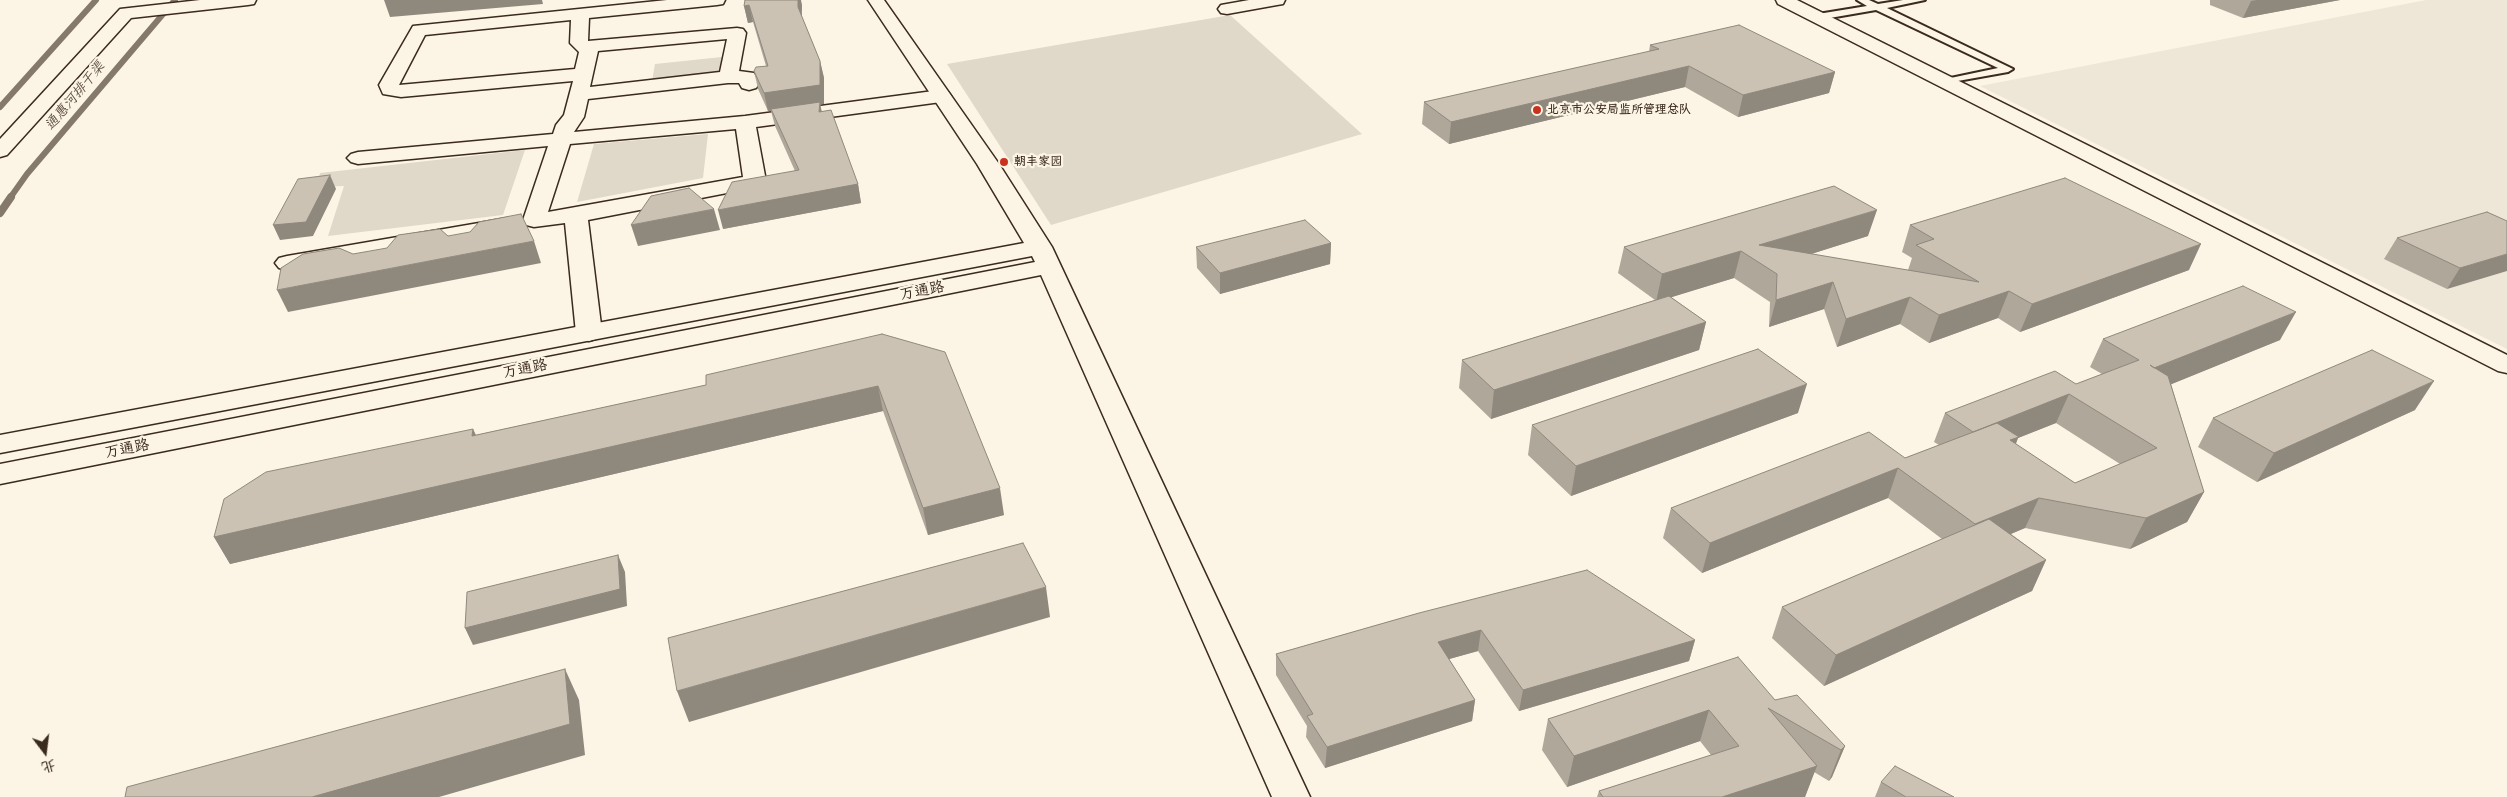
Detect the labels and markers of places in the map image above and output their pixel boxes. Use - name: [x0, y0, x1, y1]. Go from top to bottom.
- place label: 北京市公安局监所管理总队: [1547, 103, 1691, 117]
- marker: 北京市公安局监所管理总队: [1531, 104, 1543, 116]
- place label: 朝丰家园: [1014, 155, 1062, 169]
- marker: 朝丰家园: [998, 156, 1010, 168]

